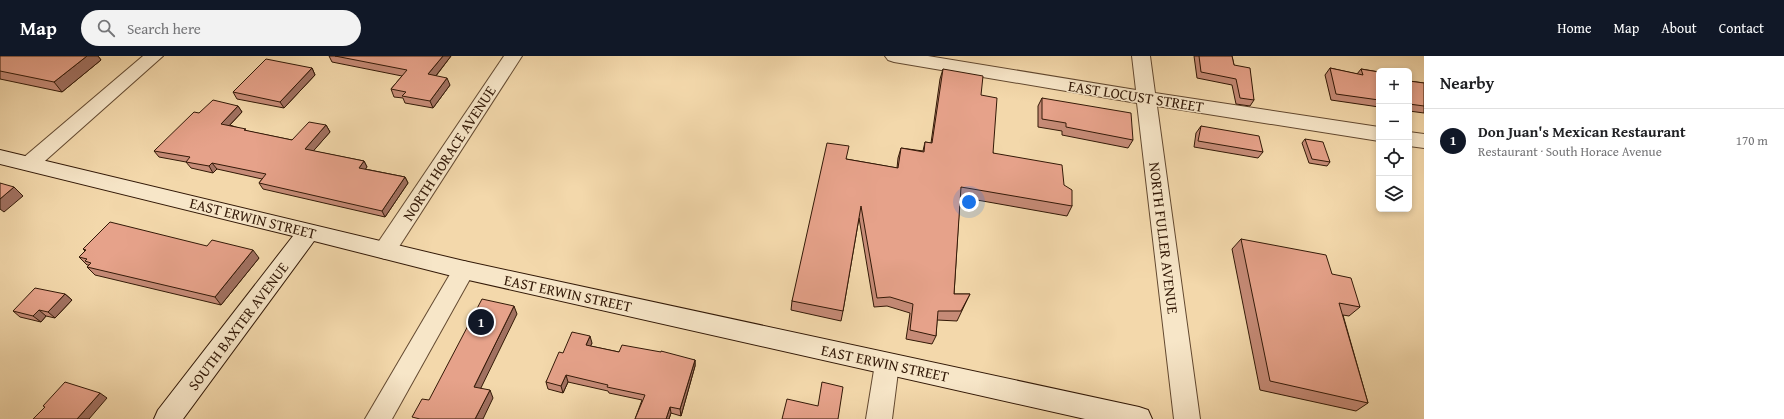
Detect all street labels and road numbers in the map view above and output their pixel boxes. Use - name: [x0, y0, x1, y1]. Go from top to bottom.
- street label: EAST LOCUST STREET: [1067, 75, 1206, 117]
- street label: NORTH HORACE AVENUE: [397, 81, 501, 225]
- street label: NORTH FULLER AVENUE: [1144, 161, 1184, 316]
- street label: EAST ERWIN STREET: [187, 192, 319, 244]
- street label: SOUTH BAXTER AVENUE: [183, 257, 293, 394]
- street label: EAST ERWIN STREET: [502, 269, 634, 317]
- street label: EAST ERWIN STREET: [819, 339, 951, 387]

